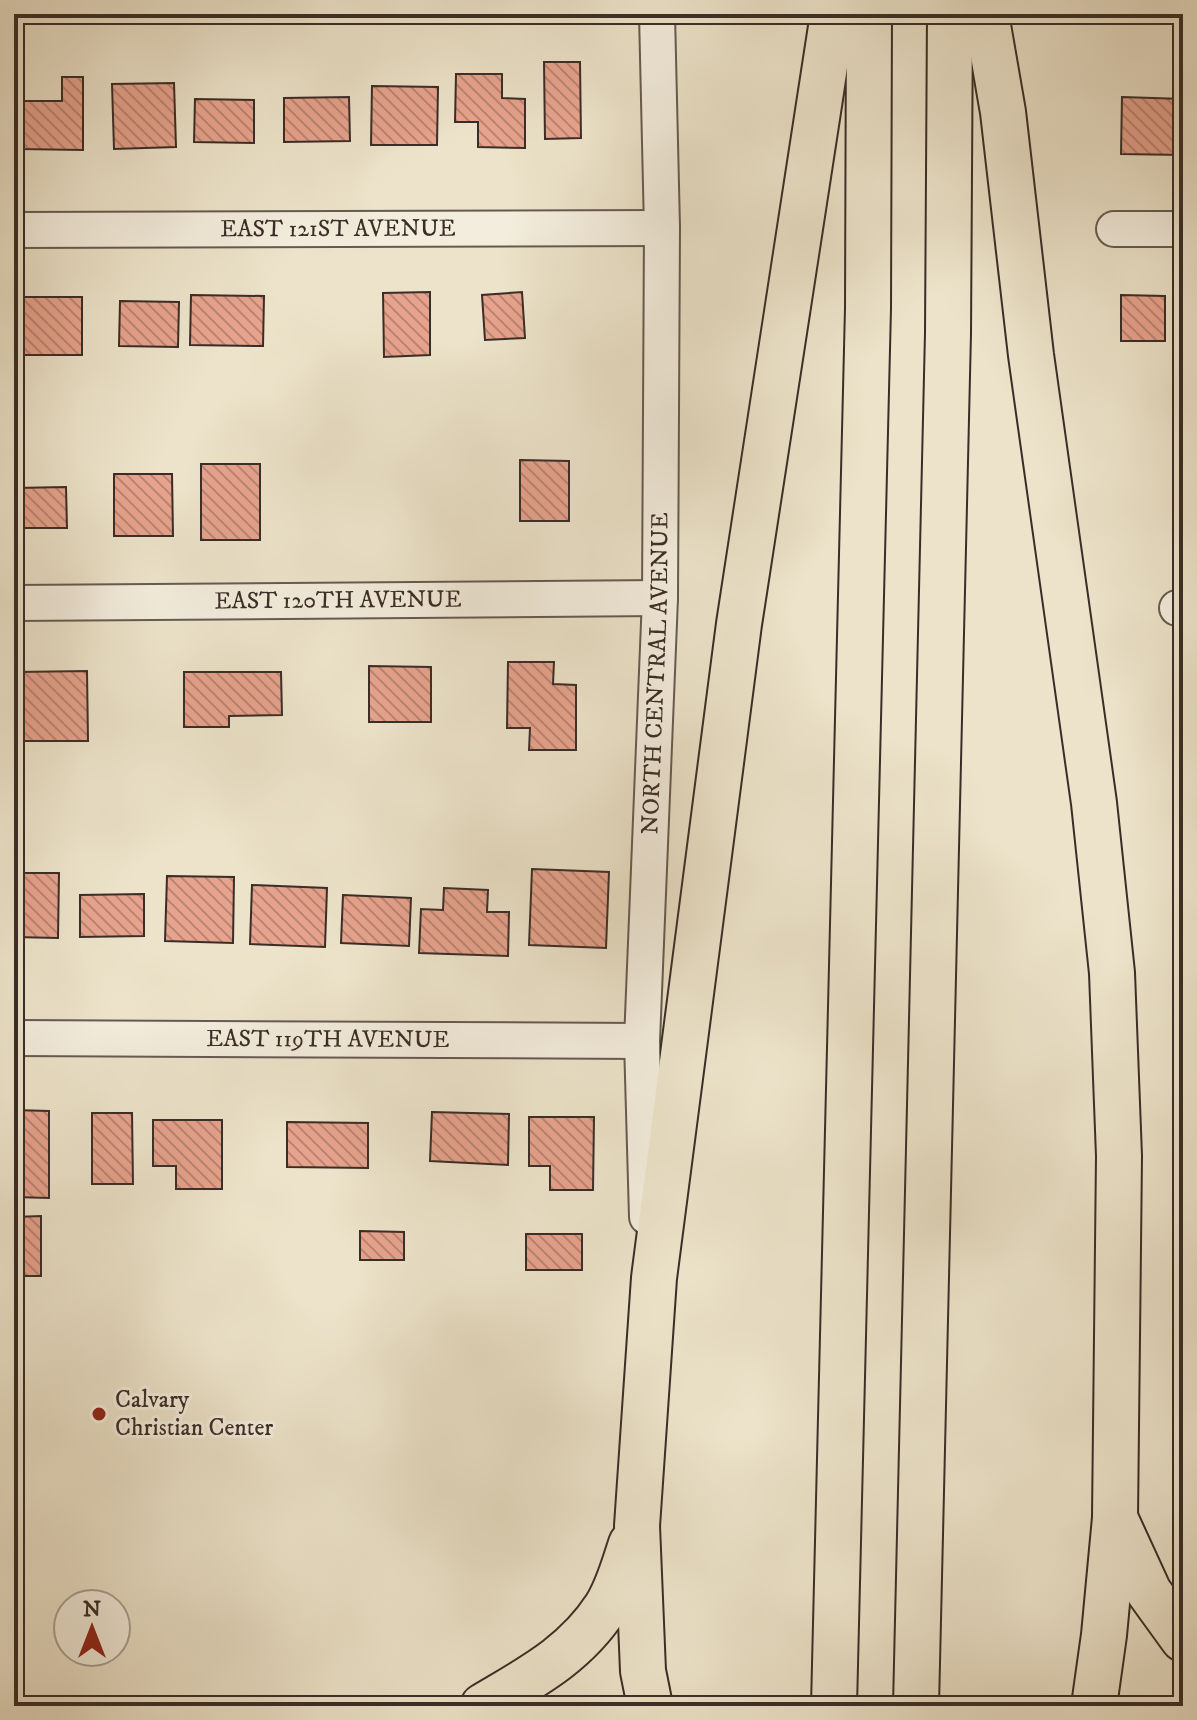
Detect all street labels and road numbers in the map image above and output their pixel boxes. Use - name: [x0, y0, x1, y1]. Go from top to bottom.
- street label: EAST 121ST AVENUE: [220, 214, 456, 244]
- street label: NORTH CENTRAL AVENUE: [635, 512, 675, 835]
- street label: EAST 120TH AVENUE: [214, 585, 462, 616]
- street label: EAST 119TH AVENUE: [206, 1024, 450, 1055]

